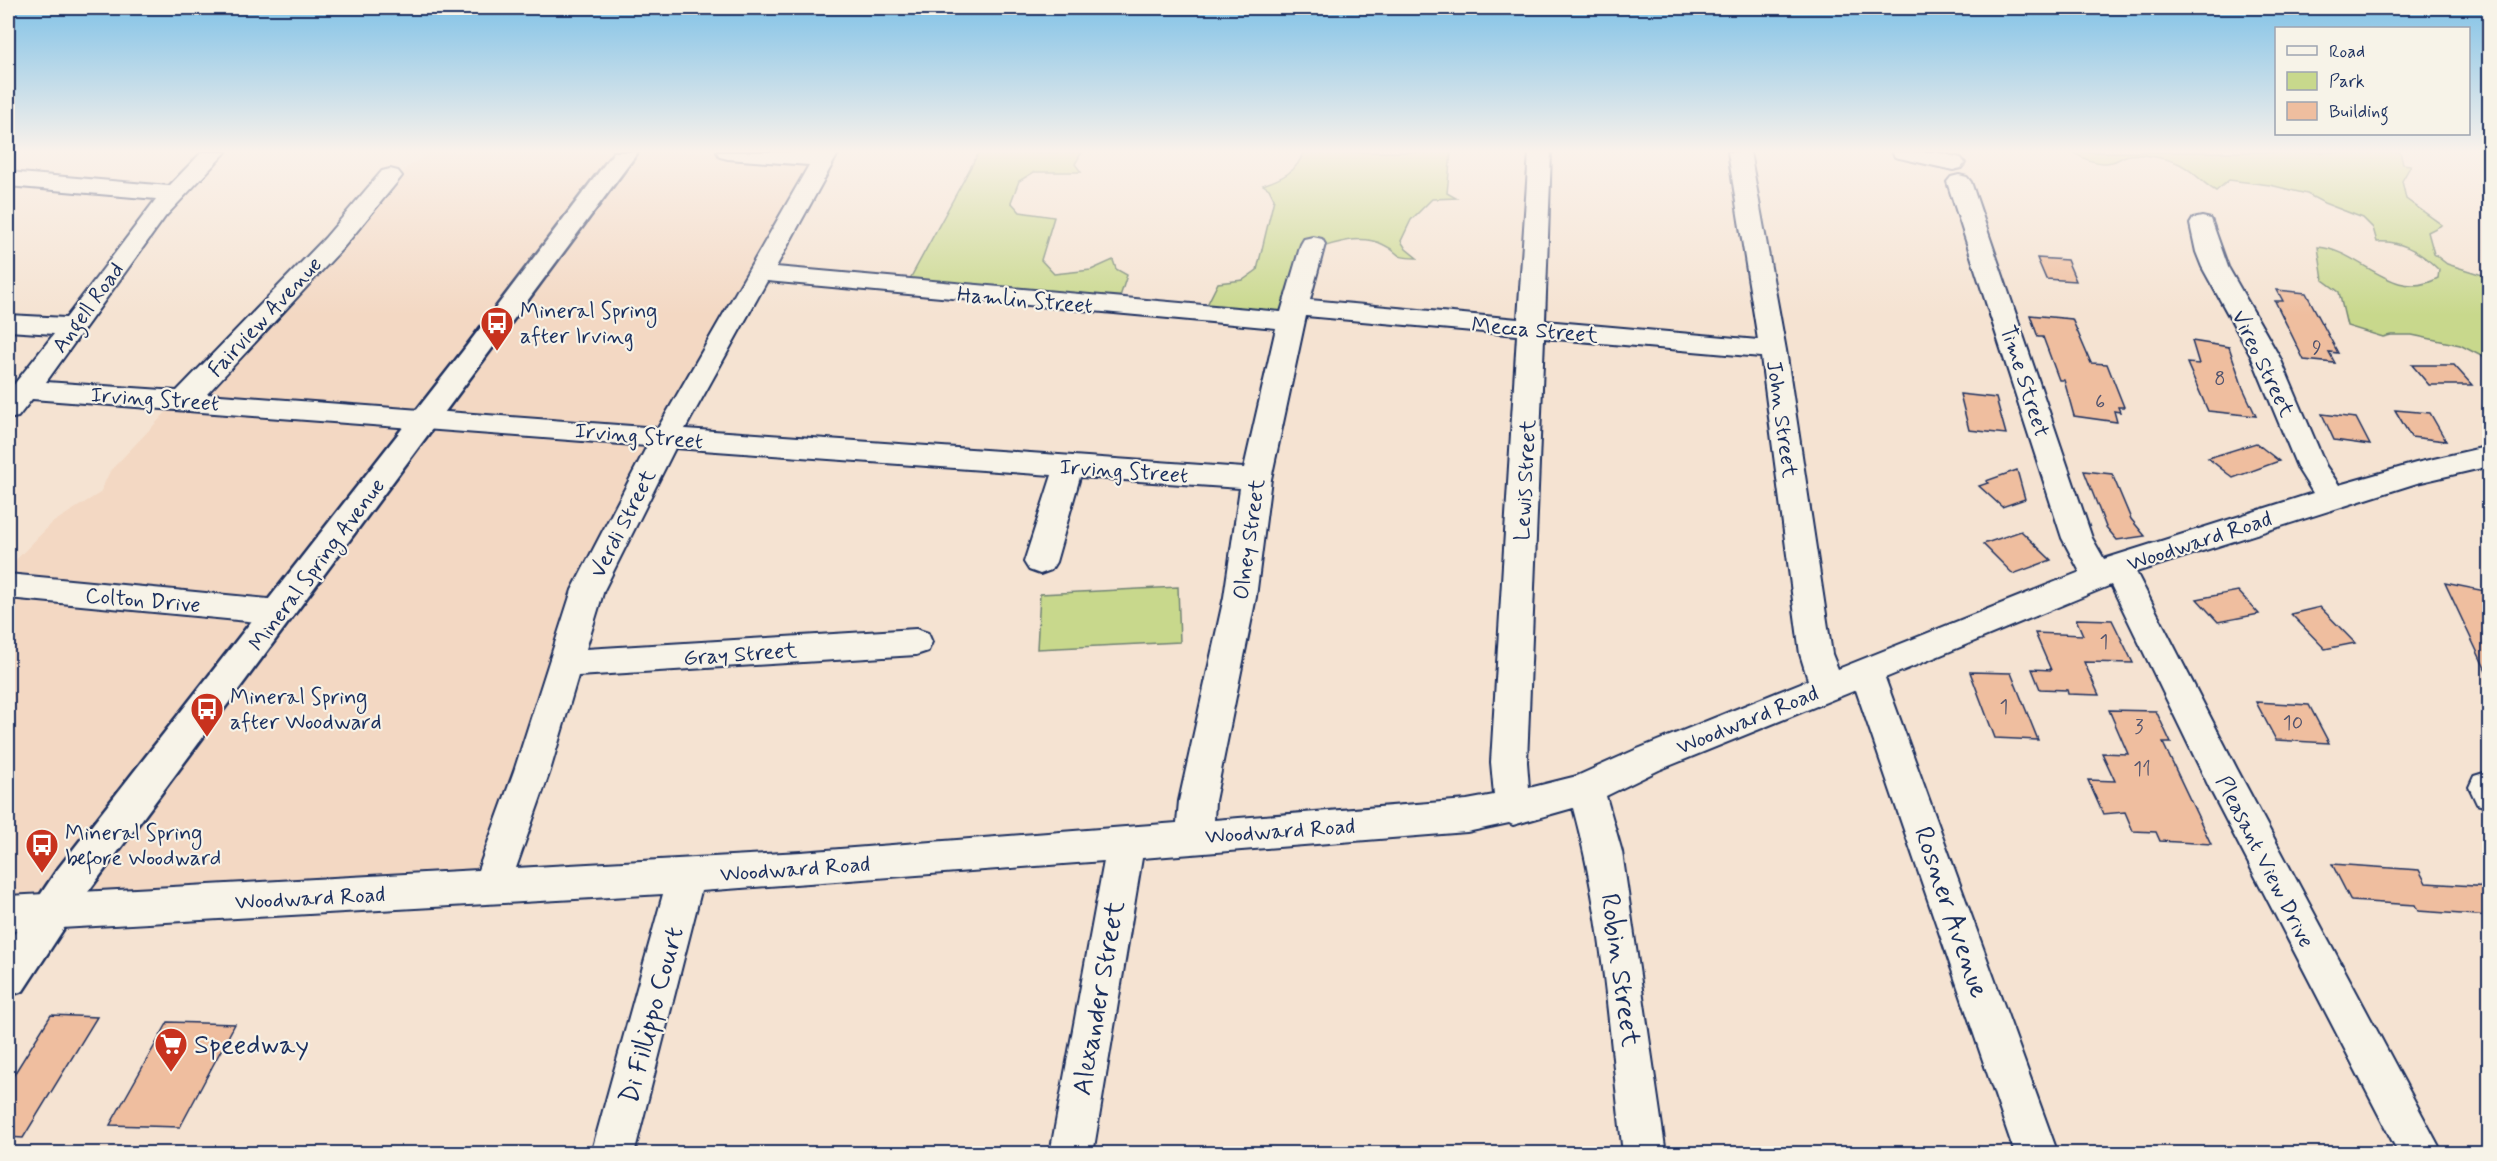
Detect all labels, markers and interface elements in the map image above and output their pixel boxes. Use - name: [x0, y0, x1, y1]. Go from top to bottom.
- legend: [2275, 27, 2470, 135]
- text: Road: [2329, 40, 2365, 64]
- text: Park: [2329, 70, 2365, 94]
- text: Building: [2329, 100, 2389, 126]
- street label: Fairview Avenue: [202, 251, 329, 384]
- street label: Angell Road: [46, 257, 133, 361]
- street label: Hamlin Street: [956, 281, 1094, 321]
- place label: Mineral Spring after Irving: [520, 298, 657, 352]
- bus stop icon: Mineral Spring after Irving: [479, 305, 515, 352]
- street label: Vireo Street: [2224, 306, 2300, 422]
- street label: Mecca Street: [1470, 312, 1599, 350]
- street label: Time Street: [1993, 322, 2055, 441]
- house number: 9: [2312, 335, 2322, 362]
- street label: John Street: [1759, 359, 1803, 480]
- house number: 8: [2214, 366, 2226, 393]
- street label: Irving Street: [90, 382, 220, 419]
- house number: 6: [2095, 389, 2105, 416]
- street label: Irving Street: [573, 417, 704, 458]
- street label: Lewis Street: [1509, 419, 1543, 541]
- street label: Irving Street: [1059, 454, 1189, 491]
- street label: Verdi Street: [585, 465, 663, 583]
- street label: Mineral Spring Avenue: [243, 473, 394, 659]
- street label: Olney Street: [1228, 477, 1272, 601]
- street label: Woodward Road: [2124, 505, 2276, 578]
- street label: Colton Drive: [84, 582, 202, 620]
- house number: 1: [2100, 629, 2108, 656]
- street label: Gray Street: [682, 637, 798, 673]
- street label: Woodward Road: [1673, 680, 1823, 762]
- place label: Mineral Spring after Woodward: [230, 684, 382, 737]
- bus stop icon: Mineral Spring after Woodward: [189, 691, 225, 738]
- house number: 1: [2000, 694, 2008, 721]
- house number: 10: [2283, 710, 2303, 737]
- house number: 3: [2134, 714, 2144, 741]
- house number: 11: [2133, 756, 2151, 783]
- street label: Pleasant View Drive: [2209, 771, 2320, 953]
- street label: Woodward Road: [1204, 813, 1356, 851]
- place label: Mineral Spring before Woodward: [65, 820, 221, 875]
- street label: Rosner Avenue: [1905, 822, 1996, 1003]
- bus stop icon: Mineral Spring before Woodward: [24, 827, 60, 874]
- street label: Woodward Road: [719, 851, 871, 889]
- street label: Woodward Road: [234, 881, 386, 917]
- street label: Robin Street: [1591, 891, 1648, 1049]
- street label: Alexander Street: [1065, 898, 1134, 1098]
- street label: Di Fillippo Court: [612, 923, 693, 1108]
- supermarket icon: Speedway: [153, 1026, 189, 1073]
- place label: Speedway: [194, 1028, 309, 1063]

